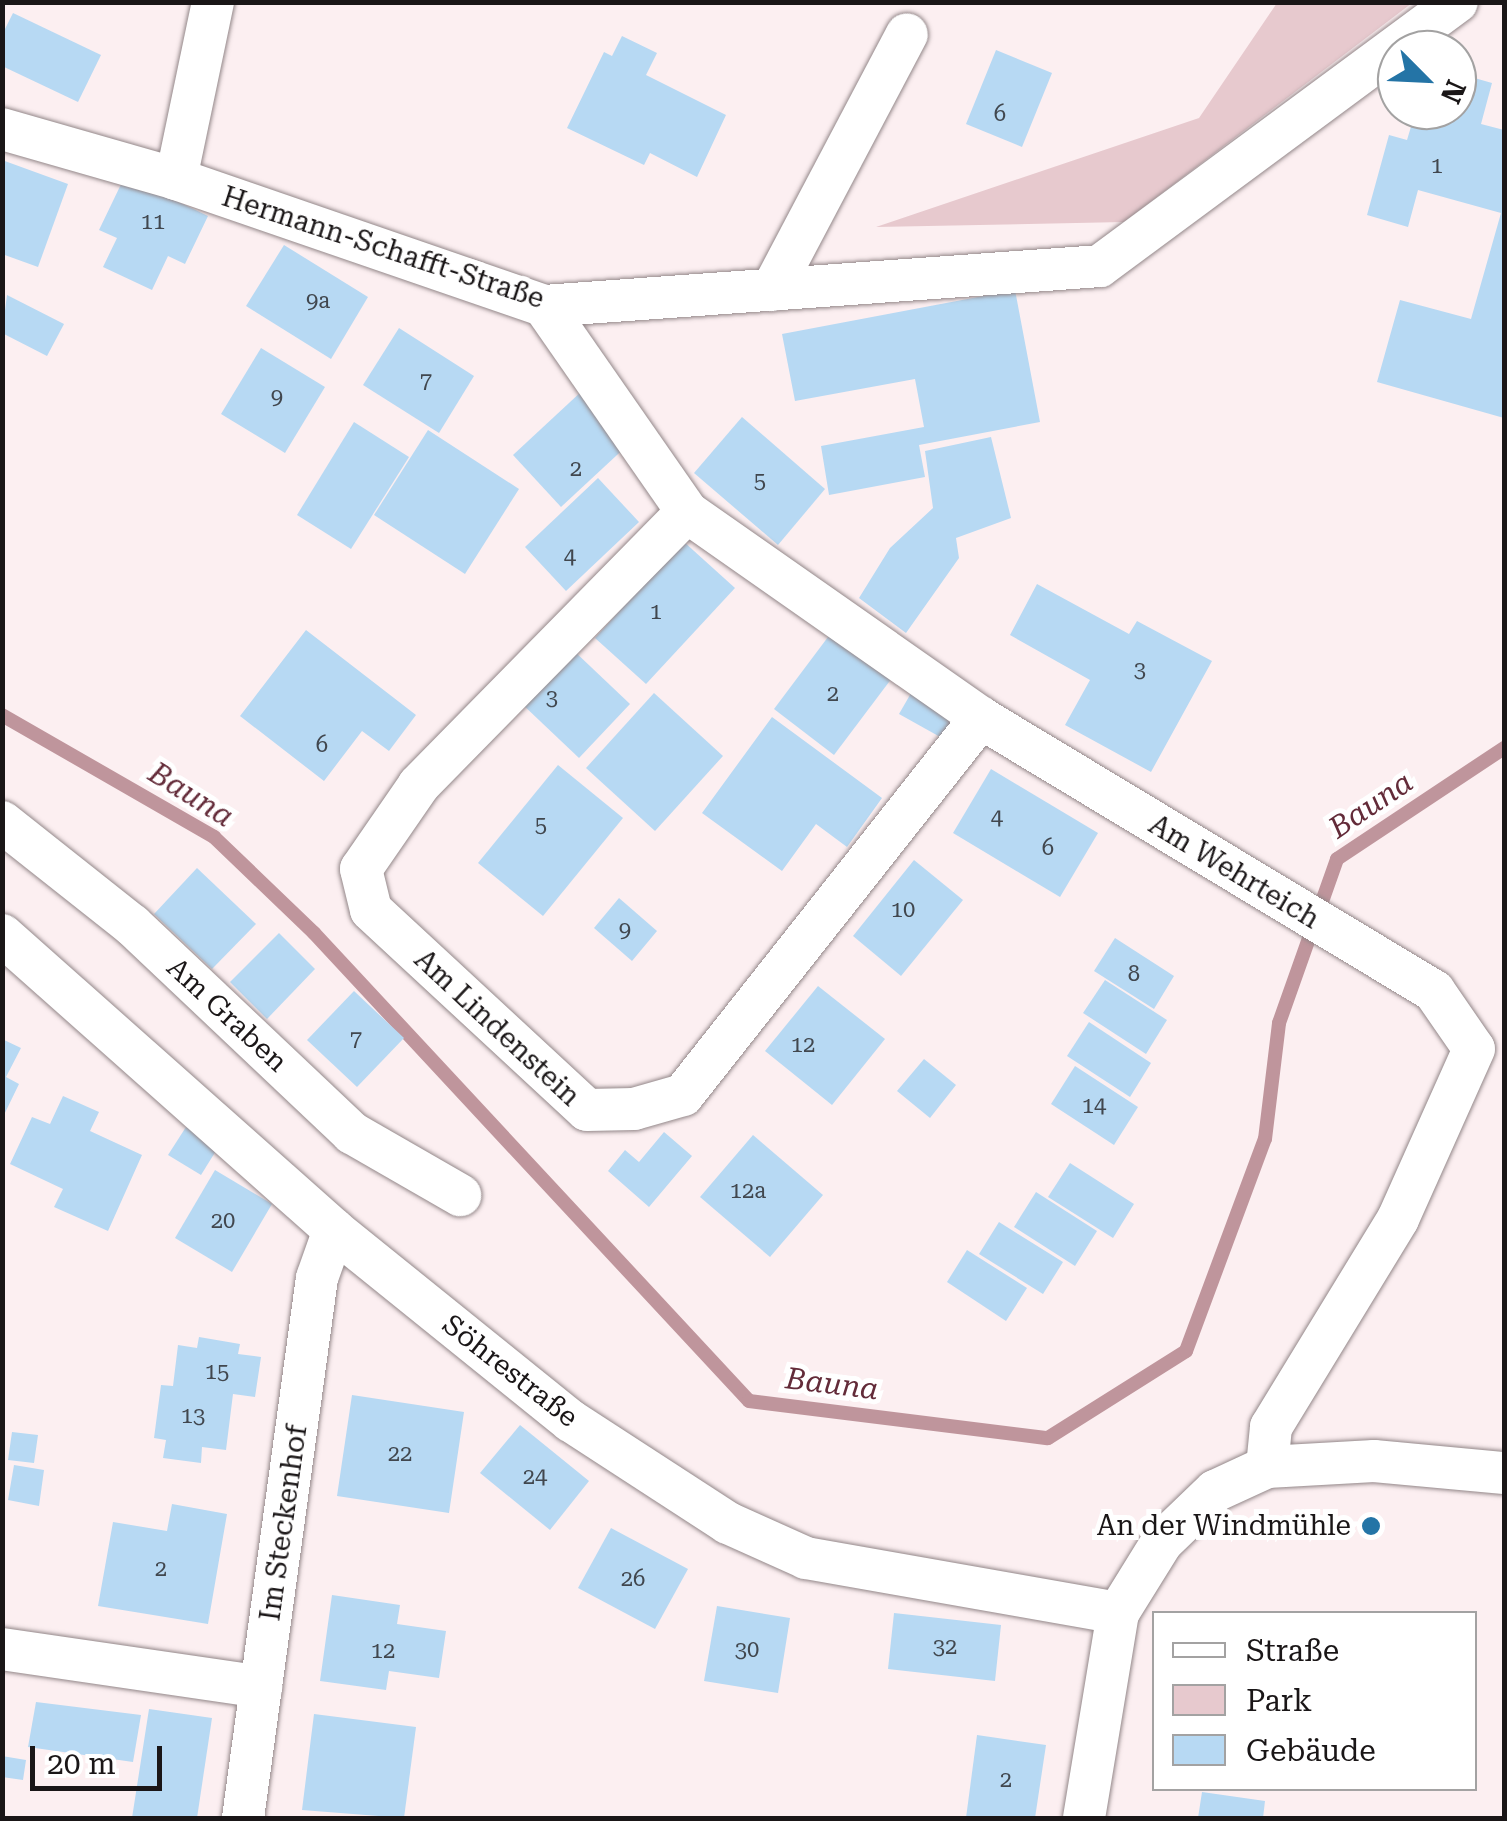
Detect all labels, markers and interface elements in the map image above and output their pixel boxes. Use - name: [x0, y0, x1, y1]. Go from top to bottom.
- north arrow: [1377, 30, 1477, 130]
- text: N: [1434, 75, 1472, 108]
- house number: 6: [994, 101, 1006, 127]
- house number: 1: [1431, 153, 1443, 179]
- street label: Hermann-Schafft-Straße: [218, 180, 548, 316]
- house number: 11: [141, 209, 165, 235]
- house number: 9a: [306, 288, 330, 314]
- house number: 7: [420, 368, 432, 394]
- house number: 9: [271, 384, 283, 410]
- house number: 2: [570, 456, 582, 482]
- house number: 5: [754, 468, 766, 494]
- house number: 4: [564, 544, 576, 570]
- house number: 1: [650, 599, 662, 625]
- house number: 3: [1134, 657, 1146, 683]
- house number: 2: [827, 681, 839, 707]
- house number: 3: [546, 685, 558, 711]
- house number: 6: [316, 732, 328, 758]
- water label: Bauna: [142, 755, 240, 835]
- water label: Bauna: [1322, 764, 1420, 846]
- house number: 4: [991, 805, 1003, 831]
- street label: Am Wehrteich: [1143, 808, 1325, 936]
- house number: 5: [535, 812, 547, 838]
- house number: 6: [1042, 835, 1054, 861]
- house number: 10: [891, 897, 915, 923]
- house number: 9: [619, 917, 631, 943]
- street label: Am Lindenstein: [407, 943, 587, 1113]
- street label: Am Graben: [160, 951, 294, 1079]
- house number: 8: [1128, 961, 1140, 987]
- house number: 7: [350, 1026, 362, 1052]
- house number: 12: [791, 1032, 815, 1058]
- house number: 14: [1082, 1093, 1106, 1119]
- house number: 12a: [730, 1178, 766, 1204]
- house number: 20: [211, 1208, 235, 1234]
- street label: Söhrestraße: [436, 1308, 584, 1434]
- house number: 15: [205, 1359, 229, 1385]
- water label: Bauna: [784, 1360, 880, 1408]
- house number: 13: [181, 1403, 205, 1429]
- street label: Im Steckenhof: [254, 1423, 314, 1623]
- house number: 22: [388, 1441, 412, 1467]
- house number: 24: [523, 1464, 547, 1490]
- place label: An der Windmühle: [1097, 1509, 1351, 1543]
- marker: An der Windmühle: [1360, 1515, 1382, 1537]
- house number: 2: [155, 1556, 167, 1582]
- house number: 26: [621, 1566, 645, 1592]
- legend: [1152, 1611, 1477, 1791]
- text: Straße: [1246, 1633, 1339, 1668]
- house number: 32: [933, 1634, 957, 1660]
- house number: 30: [735, 1637, 759, 1663]
- house number: 12: [371, 1638, 395, 1664]
- text: Park: [1246, 1683, 1312, 1718]
- scale bar: [35, 1726, 168, 1788]
- text: Gebäude: [1246, 1733, 1376, 1768]
- text: 20 m: [47, 1746, 116, 1781]
- house number: 2: [1000, 1767, 1012, 1793]

